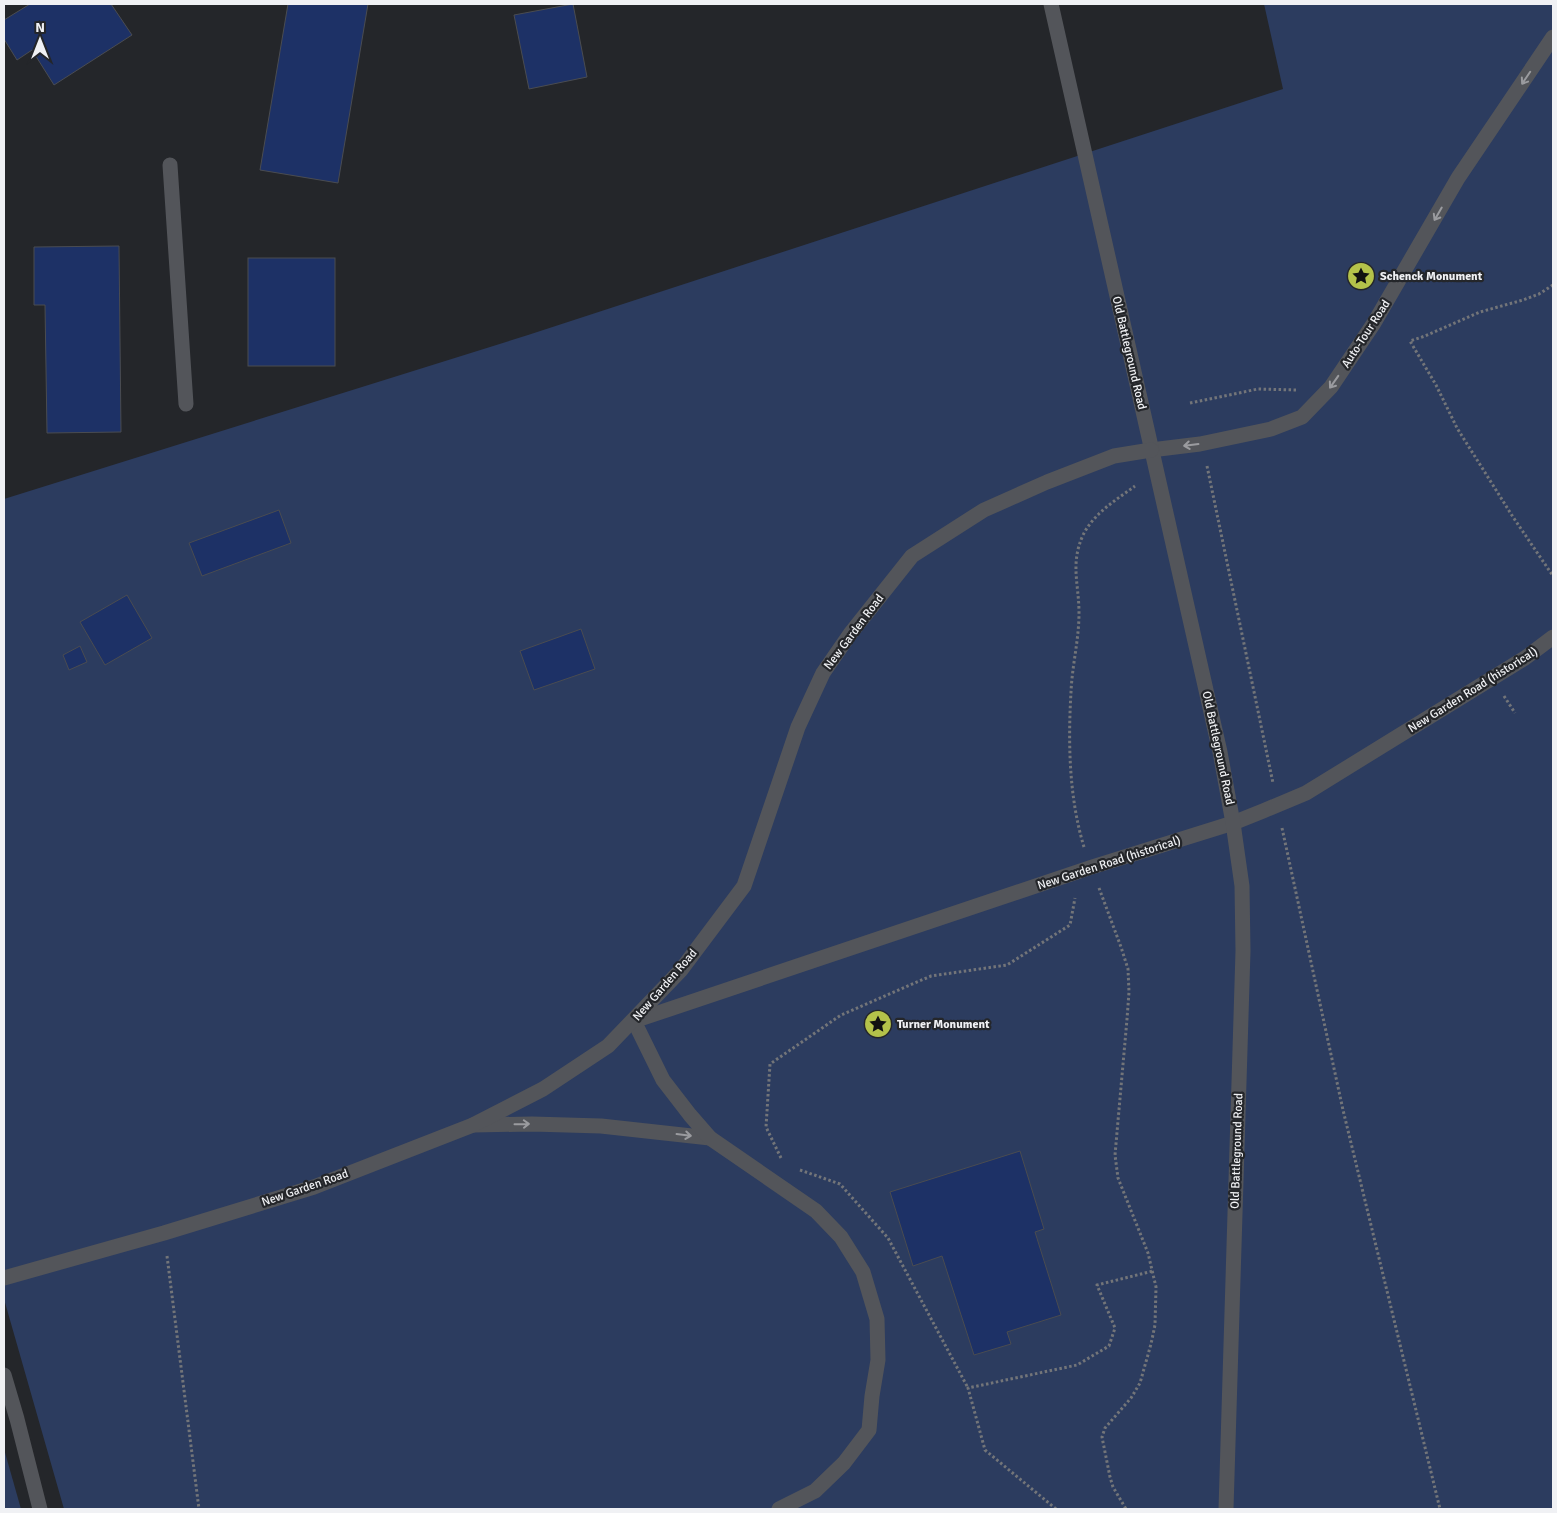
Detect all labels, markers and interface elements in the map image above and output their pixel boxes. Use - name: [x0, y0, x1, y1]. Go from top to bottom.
- north arrow: [15, 15, 65, 65]
- text: N: [35, 19, 45, 36]
- one-way arrow: [1521, 70, 1531, 84]
- one-way arrow: [1432, 206, 1442, 220]
- place icon: Schenck Monument: [1346, 261, 1376, 291]
- place label: Schenck Monument: [1380, 269, 1483, 284]
- street label: Old Battleground Road: [1109, 295, 1149, 411]
- street label: Auto-Tour Road: [1338, 297, 1394, 371]
- one-way arrow: [1329, 375, 1339, 389]
- one-way arrow: [1183, 440, 1199, 450]
- street label: New Garden Road: [821, 591, 887, 673]
- street label: New Garden Road (historical): [1406, 644, 1540, 736]
- street label: Old Battleground Road: [1199, 690, 1237, 806]
- street label: New Garden Road (historical): [1035, 833, 1183, 893]
- street label: New Garden Road: [630, 946, 700, 1024]
- place icon: Turner Monument: [863, 1009, 893, 1039]
- place label: Turner Monument: [897, 1017, 990, 1032]
- street label: Old Battleground Road: [1227, 1093, 1247, 1209]
- one-way arrow: [514, 1119, 530, 1129]
- one-way arrow: [676, 1130, 692, 1140]
- street label: New Garden Road: [260, 1166, 350, 1210]

